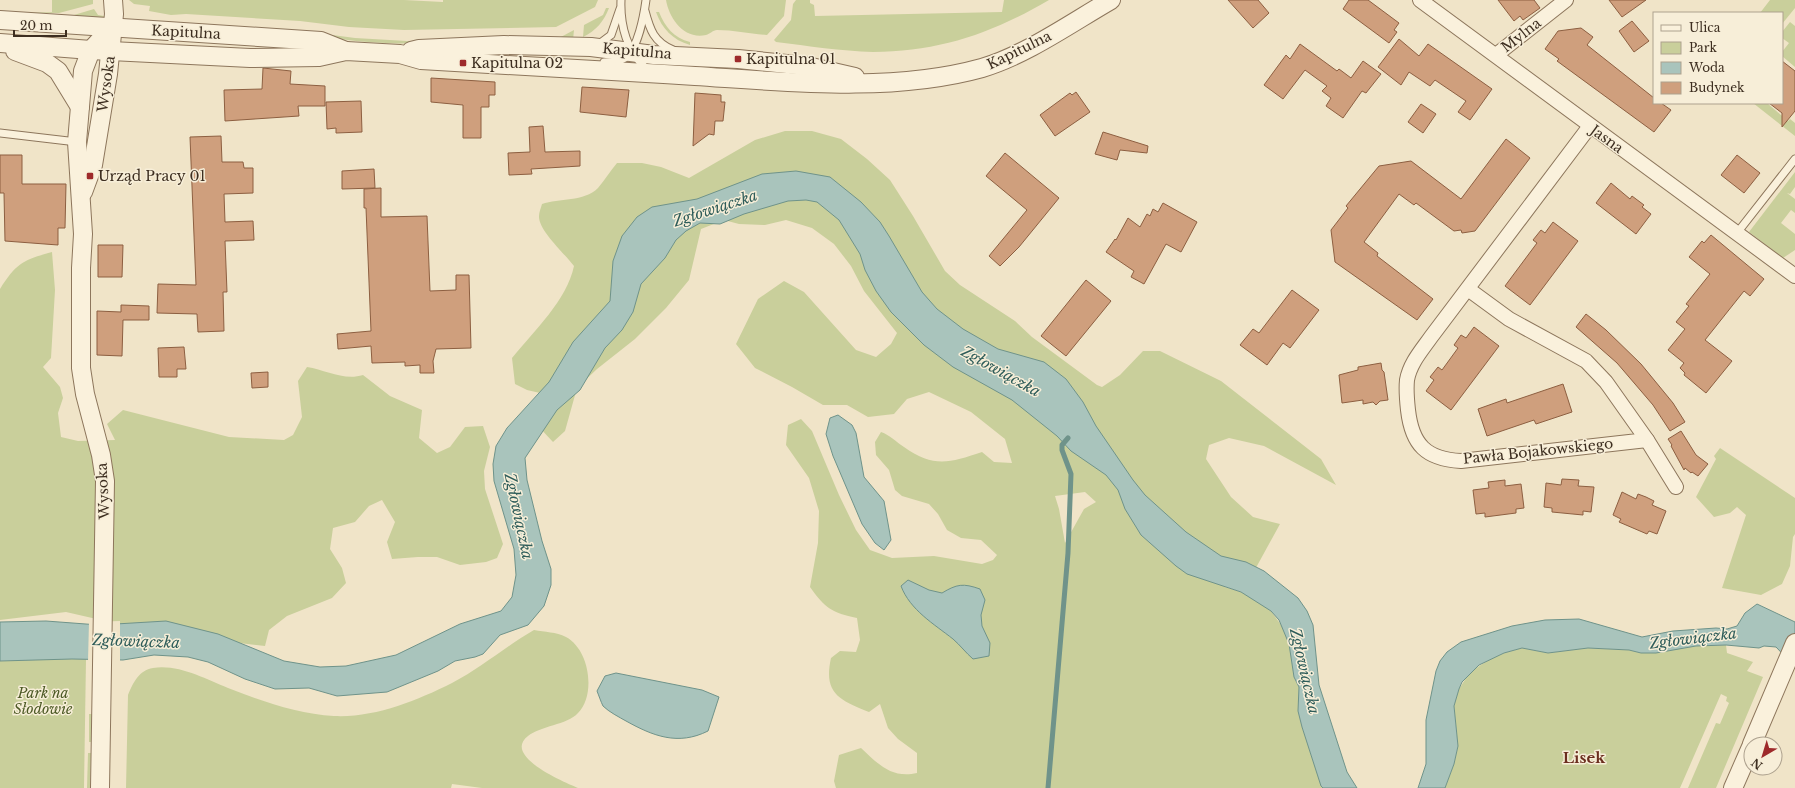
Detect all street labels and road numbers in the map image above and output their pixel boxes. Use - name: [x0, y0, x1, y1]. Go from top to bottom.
- street label: Mylna: [1497, 14, 1545, 56]
- street label: Kapitulna: [151, 21, 221, 43]
- street label: Kapitulna: [984, 27, 1054, 73]
- street label: Kapitulna: [602, 39, 673, 63]
- street label: Wysoka: [93, 54, 119, 114]
- street label: Jasna: [1585, 120, 1627, 157]
- street label: Pawła Bojakowskiego: [1462, 434, 1614, 468]
- street label: Wysoka: [93, 462, 114, 521]

